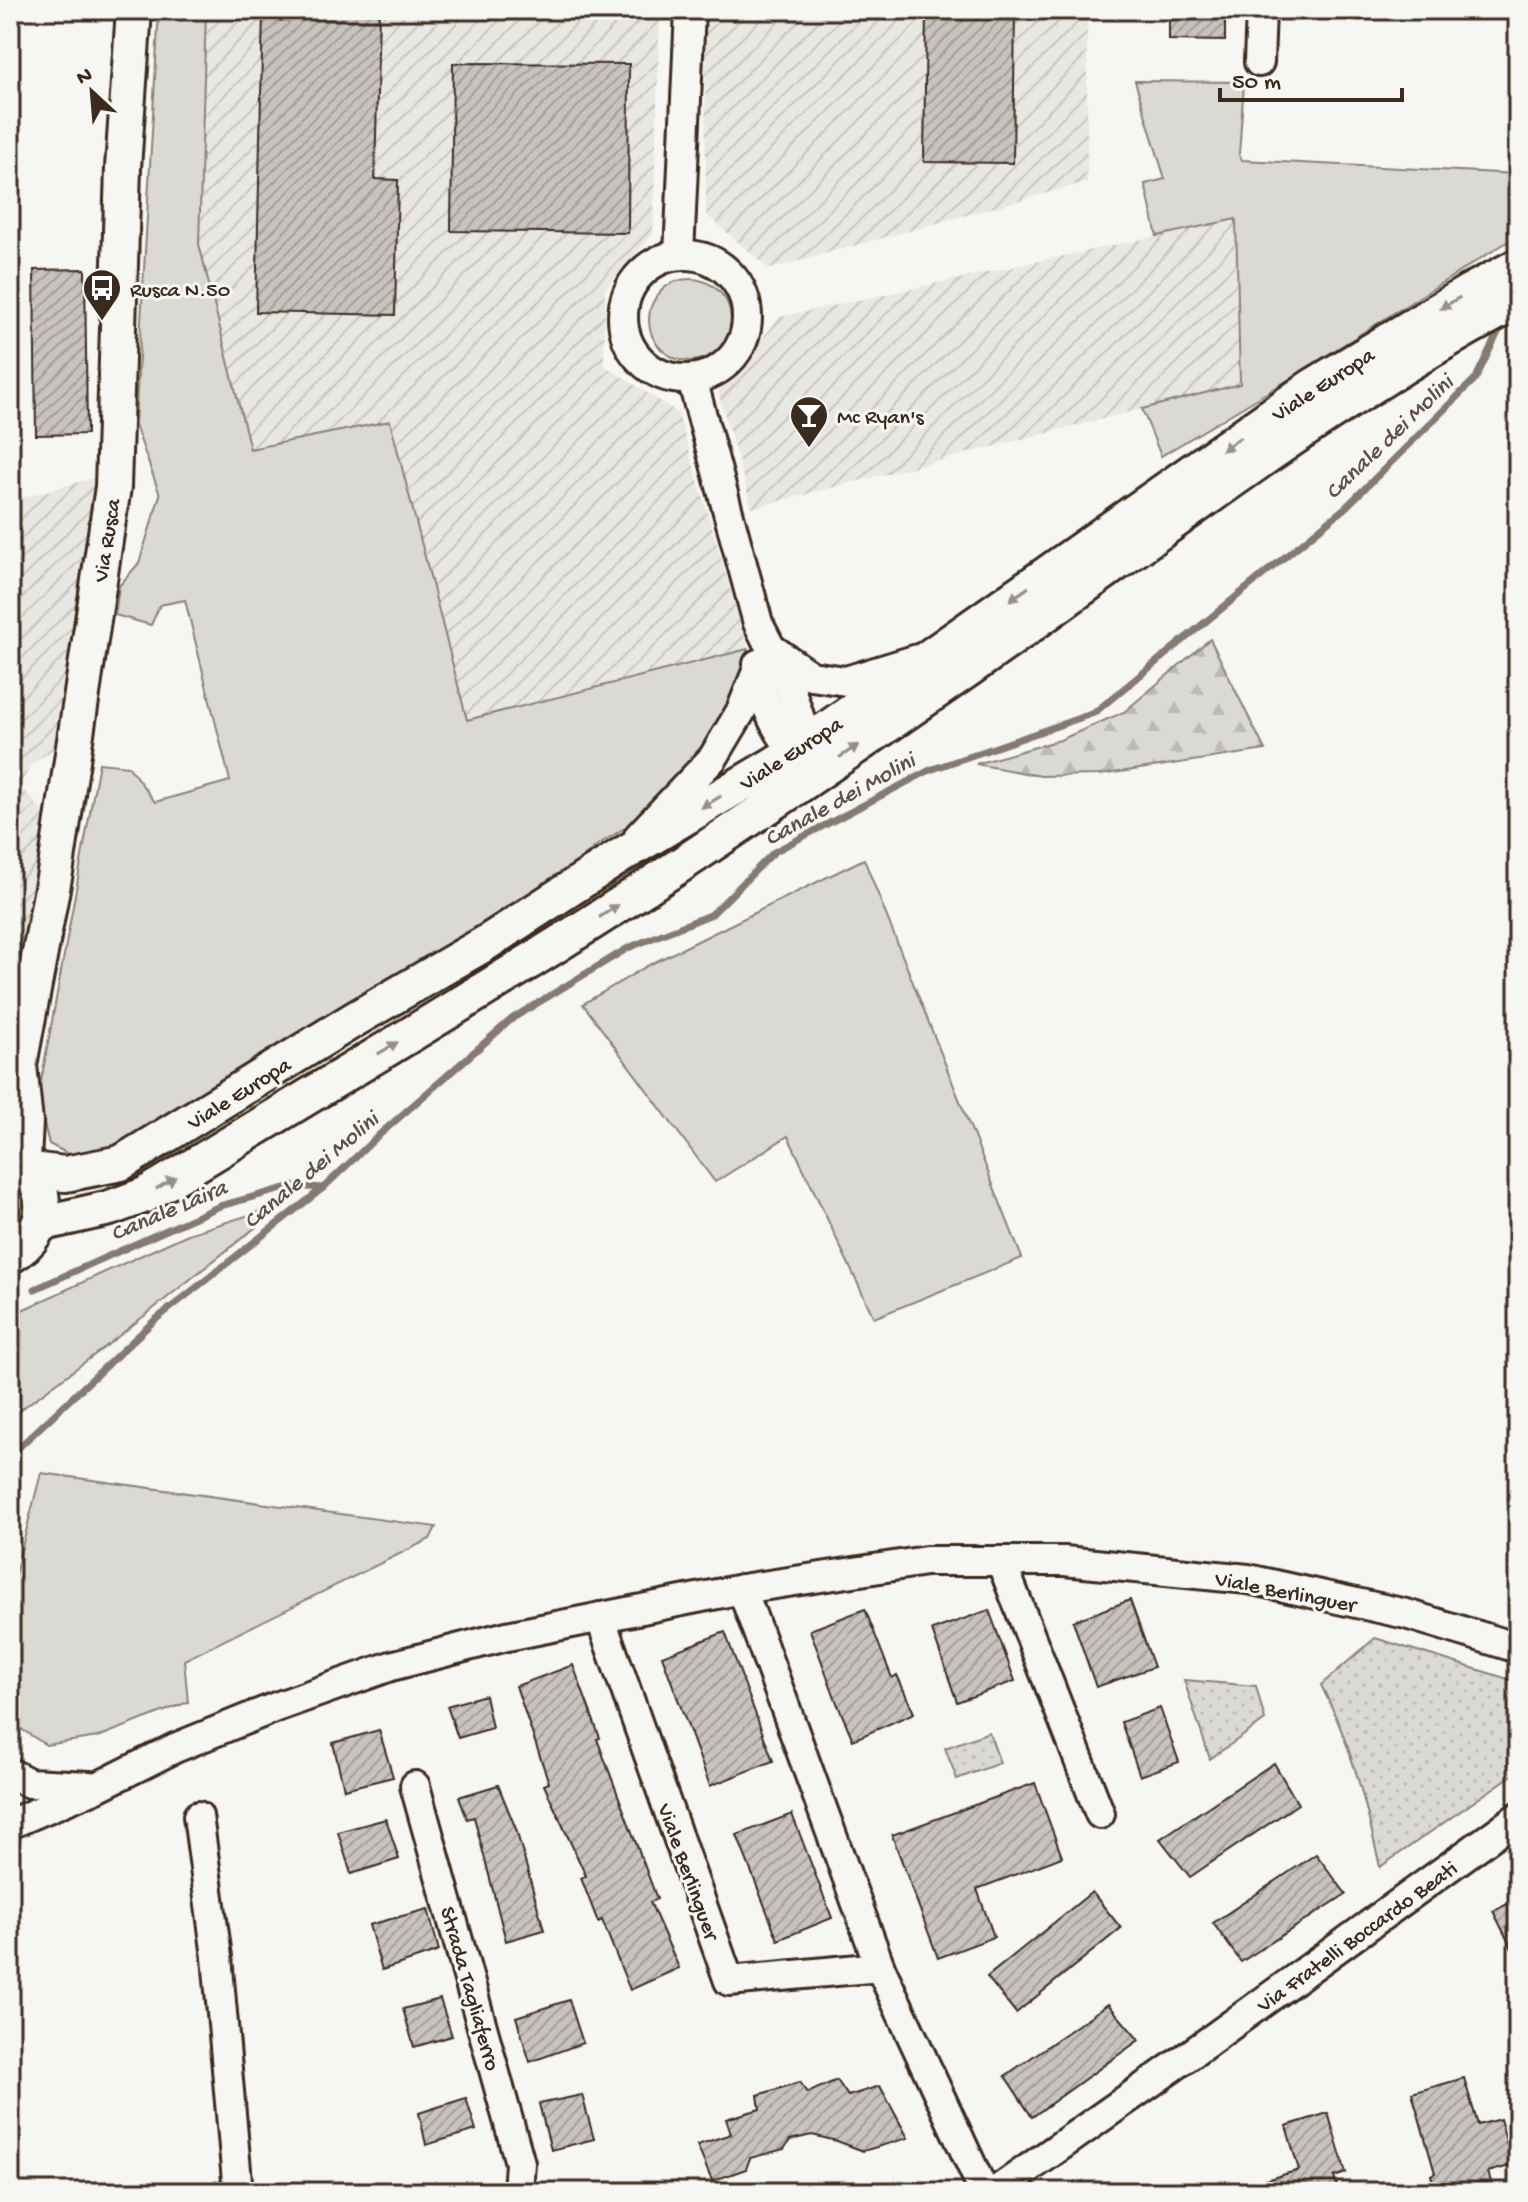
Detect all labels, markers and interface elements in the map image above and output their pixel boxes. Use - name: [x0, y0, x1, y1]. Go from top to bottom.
- north arrow: [52, 52, 132, 132]
- scale bar: [1220, 52, 1402, 102]
- text: N: [73, 63, 97, 92]
- text: 50 m: [1232, 69, 1281, 98]
- bus stop icon: Rusca N.50: [81, 267, 123, 322]
- place label: Rusca N.50: [130, 279, 230, 305]
- one-way arrow: [1439, 296, 1461, 310]
- street label: Viale Europa: [1267, 343, 1381, 430]
- water label: Canale dei Molini: [1320, 368, 1463, 507]
- bar icon: Mc Ryan's: [788, 394, 830, 449]
- place label: Mc Ryan's: [837, 406, 925, 432]
- one-way arrow: [1221, 436, 1242, 451]
- street label: Via Rusca: [89, 496, 128, 585]
- one-way arrow: [1008, 586, 1029, 601]
- street label: Viale Europa: [735, 712, 849, 799]
- one-way arrow: [838, 744, 859, 759]
- water label: Canale dei Molini: [760, 746, 924, 854]
- one-way arrow: [700, 795, 722, 809]
- one-way arrow: [598, 904, 620, 918]
- one-way arrow: [377, 1041, 399, 1055]
- street label: Viale Europa: [183, 1053, 297, 1138]
- water label: Canale dei Molini: [239, 1105, 388, 1237]
- water label: Canale Laira: [107, 1174, 233, 1250]
- one-way arrow: [155, 1176, 177, 1190]
- street label: Viale Berlinguer: [1212, 1567, 1360, 1621]
- street label: Viale Berlinguer: [649, 1800, 724, 1946]
- street label: Via Fratelli Boccardo Beati: [1252, 1857, 1464, 2020]
- street label: Strada Tagliaferro: [432, 1904, 504, 2074]

